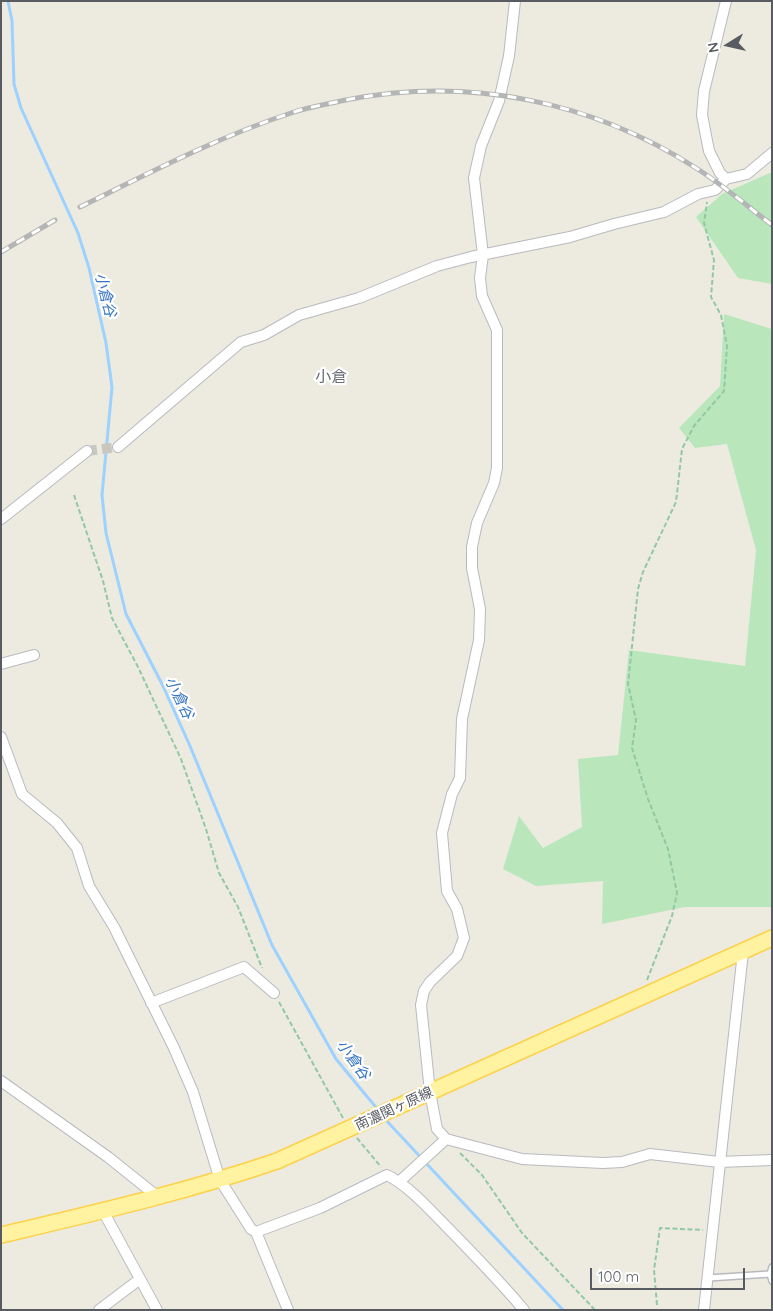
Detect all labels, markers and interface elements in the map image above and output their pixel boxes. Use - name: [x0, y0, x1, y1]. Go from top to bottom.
- north arrow: [703, 20, 753, 70]
- text: N: [703, 41, 723, 54]
- water label: 小倉谷: [91, 271, 119, 319]
- district label: 小倉: [315, 367, 347, 387]
- water label: 小倉谷: [161, 674, 197, 722]
- water label: 小倉谷: [332, 1037, 374, 1083]
- street label: 南濃関ヶ原線: [352, 1084, 436, 1134]
- scale bar: [593, 1258, 748, 1290]
- text: 100 m: [598, 1267, 639, 1286]

